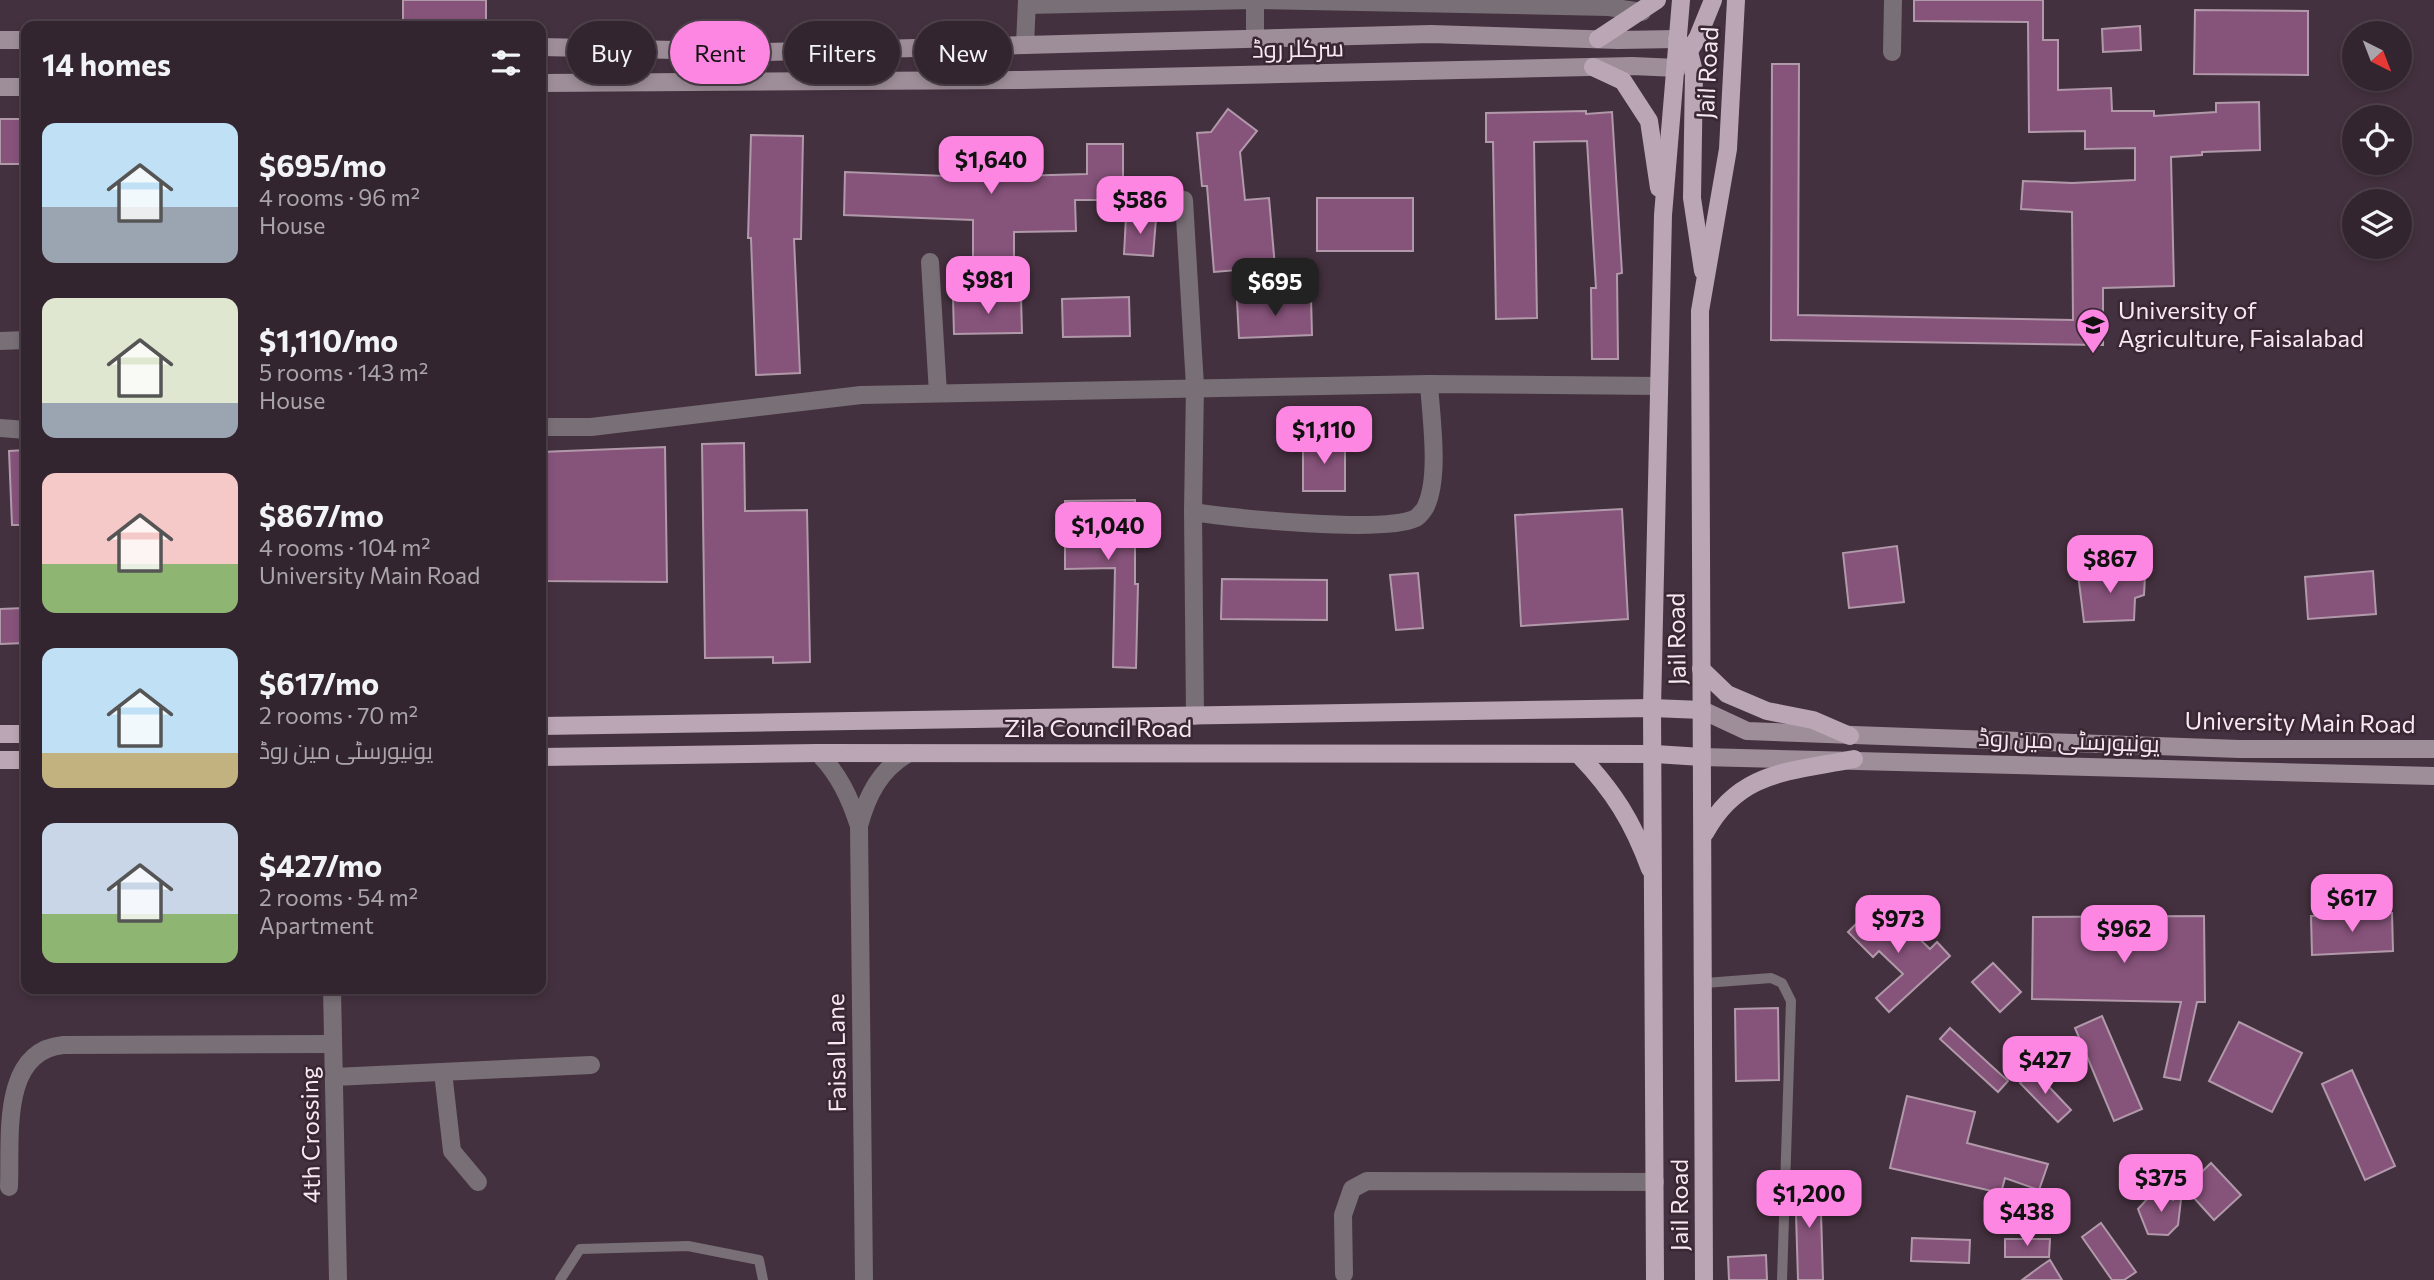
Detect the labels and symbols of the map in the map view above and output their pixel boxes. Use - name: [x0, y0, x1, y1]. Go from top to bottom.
- north arrow: [2342, 21, 2412, 91]
- street label: Jail Road: [1690, 26, 1723, 120]
- street label: سرکلر روڈ: [1252, 32, 1344, 63]
- pin: $1,640: [934, 136, 1048, 196]
- pin: $586: [1099, 176, 1181, 236]
- pin: $981: [947, 256, 1029, 316]
- pin: $695: [1234, 258, 1316, 318]
- place label: University of Agriculture, Faisalabad: [2118, 295, 2364, 352]
- school or university icon: University of Agriculture, Faisalabad: [2074, 306, 2112, 355]
- pin: $1,110: [1267, 406, 1381, 466]
- pin: $1,040: [1051, 503, 1165, 562]
- pin: $867: [2069, 536, 2151, 595]
- street label: Jail Road: [1660, 593, 1691, 685]
- street label: University Main Road: [2184, 705, 2416, 738]
- street label: Zila Council Road: [1004, 713, 1192, 742]
- street label: یونیورسٹی مین روڈ: [1978, 722, 2161, 758]
- pin: $617: [2311, 874, 2393, 934]
- pin: $973: [1857, 895, 1939, 955]
- pin: $962: [2083, 906, 2165, 965]
- street label: Faisal Lane: [820, 993, 851, 1113]
- pin: $427: [2004, 1036, 2086, 1096]
- street label: 4th Crossing: [294, 1066, 325, 1204]
- pin: $375: [2120, 1154, 2202, 1214]
- street label: Jail Road: [1664, 1159, 1693, 1251]
- pin: $1,200: [1752, 1170, 1866, 1230]
- pin: $438: [1986, 1188, 2068, 1248]

